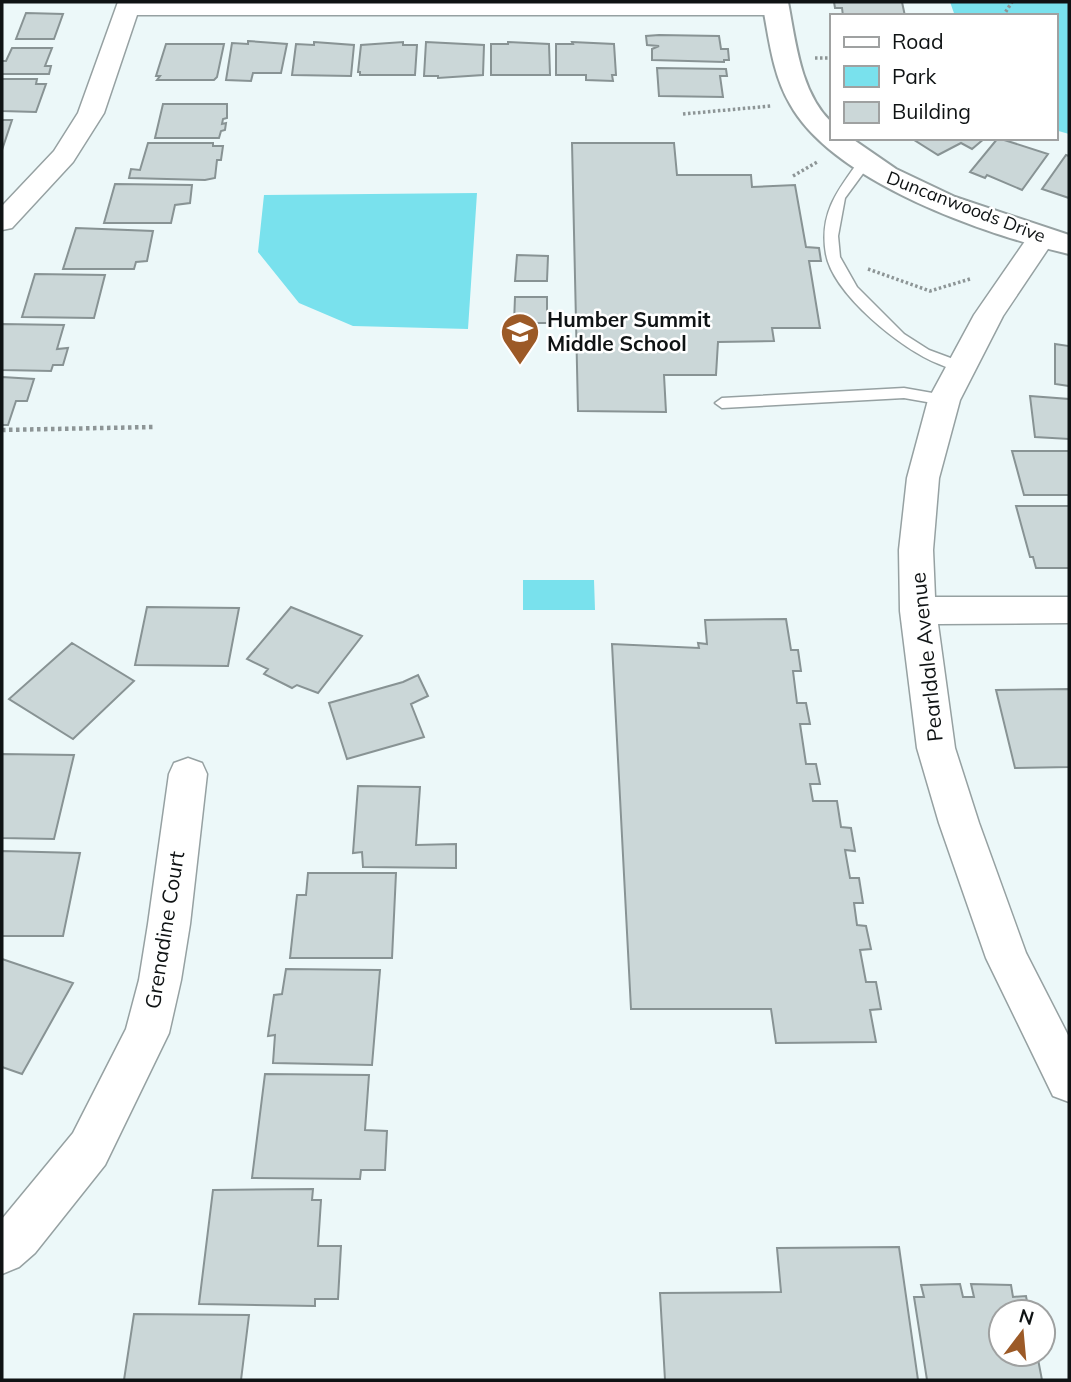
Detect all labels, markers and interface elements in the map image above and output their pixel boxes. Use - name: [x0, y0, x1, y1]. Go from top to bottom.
- legend: [830, 14, 1057, 140]
- text: Road: [892, 28, 943, 54]
- text: Park: [892, 63, 936, 89]
- text: Building: [892, 98, 971, 124]
- street label: Duncanwoods Drive: [883, 166, 1049, 247]
- place label: Humber Summit Middle School: [547, 306, 710, 356]
- school or university icon: Humber Summit Middle School: [499, 311, 541, 366]
- street label: Pearldale Avenue: [904, 571, 948, 743]
- street label: Grenadine Court: [139, 849, 189, 1011]
- north arrow: [987, 1298, 1057, 1368]
- text: N: [1016, 1303, 1037, 1330]

